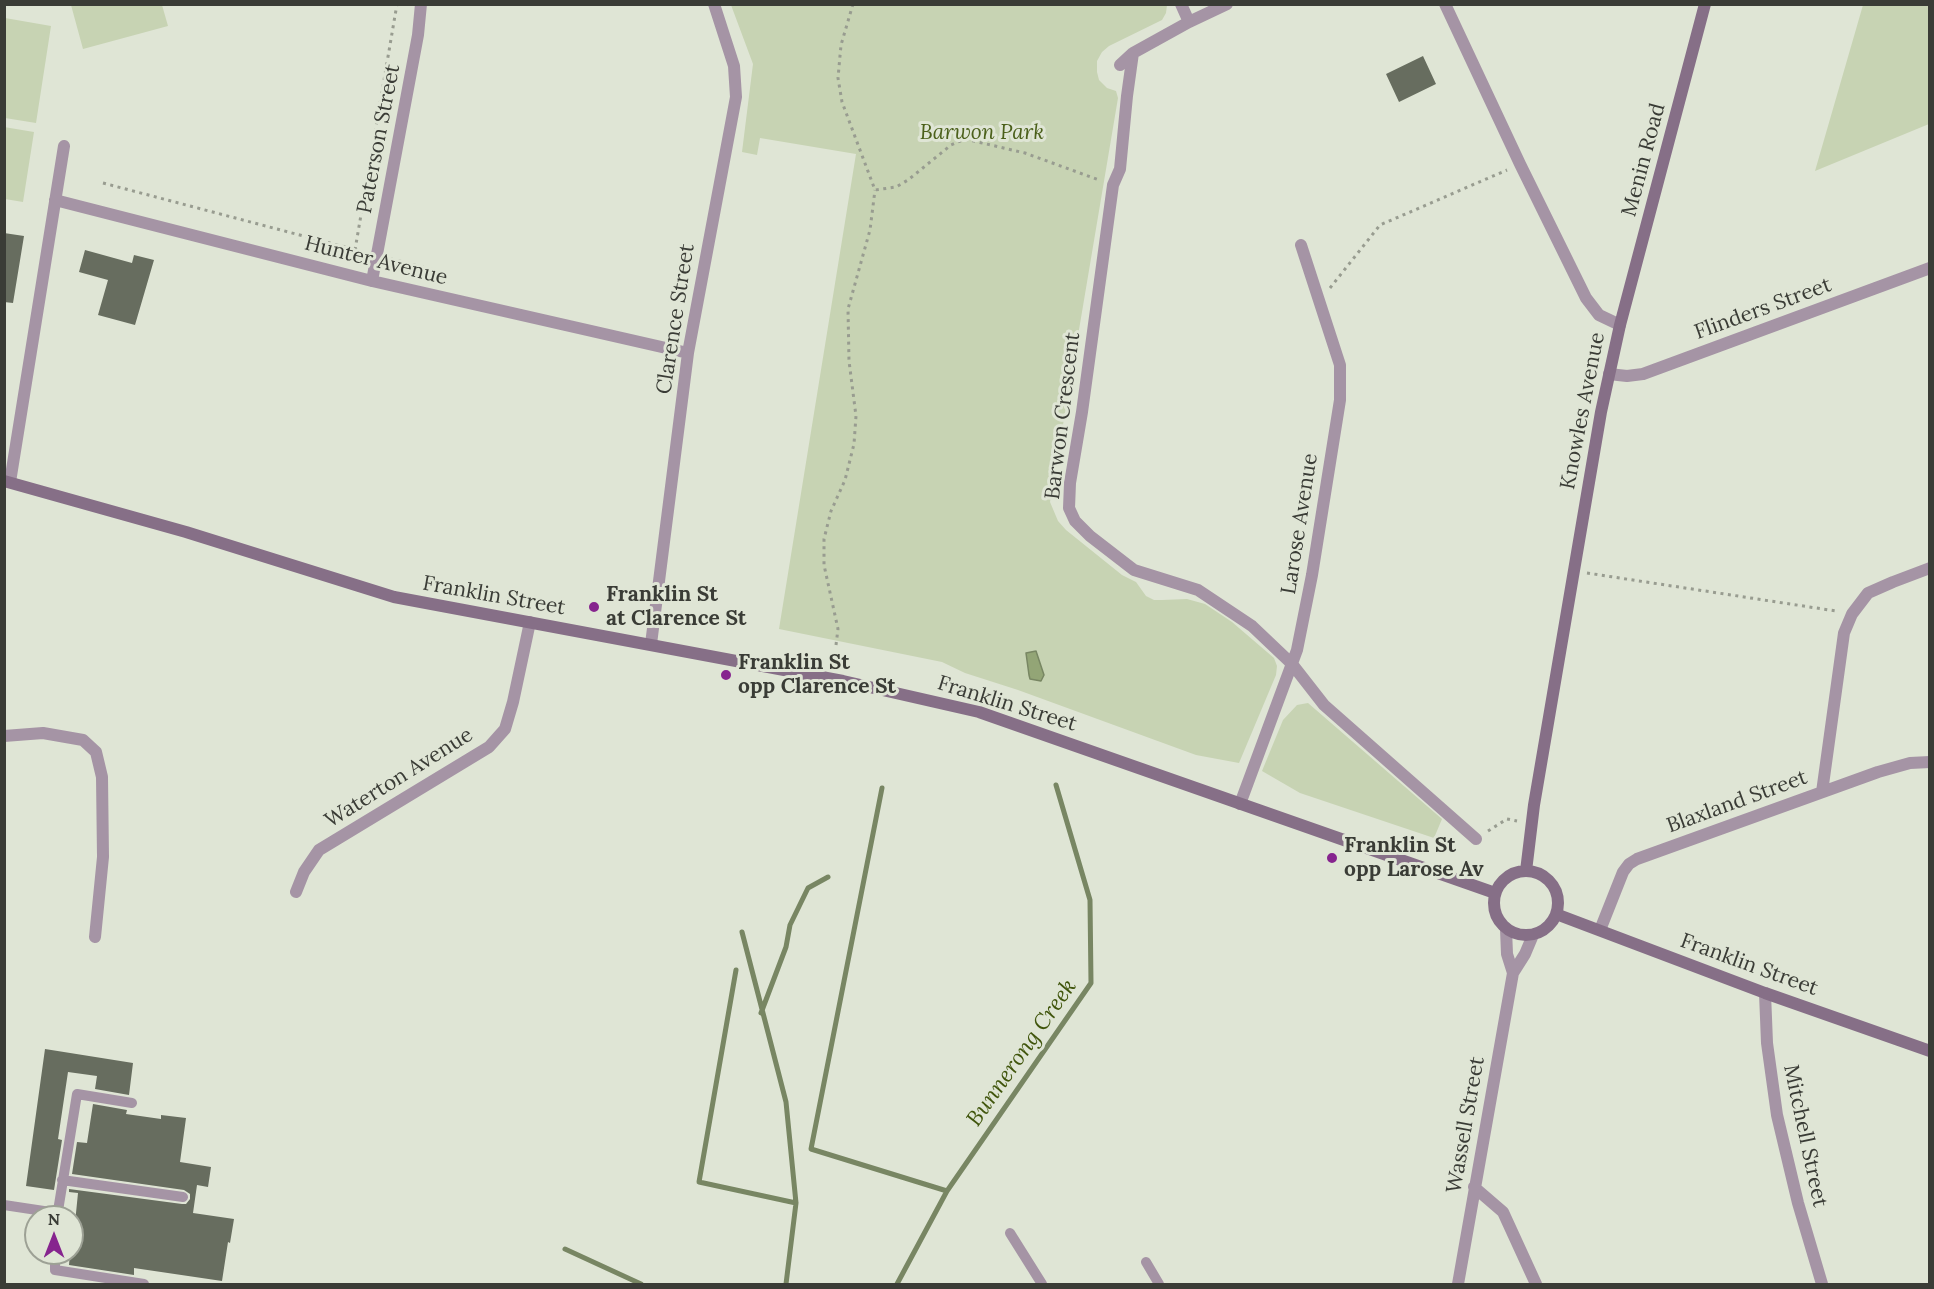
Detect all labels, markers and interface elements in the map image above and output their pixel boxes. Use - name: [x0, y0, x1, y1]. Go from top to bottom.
- street label: Paterson Street: [352, 62, 406, 216]
- street label: Menin Road: [1617, 101, 1671, 219]
- park label: Barwon Park: [920, 120, 1044, 146]
- street label: Hunter Avenue: [302, 231, 450, 291]
- street label: Clarence Street: [652, 242, 700, 396]
- street label: Flinders Street: [1691, 273, 1835, 345]
- street label: Knowles Avenue: [1555, 330, 1611, 492]
- street label: Barwon Crescent: [1040, 331, 1086, 501]
- street label: Larose Avenue: [1276, 452, 1324, 596]
- street label: Franklin Street: [421, 571, 567, 621]
- place label: Franklin St at Clarence St: [606, 582, 747, 632]
- marker: Franklin St at Clarence St: [587, 600, 601, 614]
- place label: Franklin St opp Clarence St: [738, 650, 896, 700]
- marker: Franklin St opp Clarence St: [719, 668, 733, 682]
- street label: Franklin Street: [934, 671, 1080, 737]
- street label: Waterton Avenue: [320, 722, 478, 834]
- street label: Blaxland Street: [1663, 765, 1811, 839]
- place label: Franklin St opp Larose Av: [1344, 833, 1483, 883]
- marker: Franklin St opp Larose Av: [1325, 851, 1339, 865]
- street label: Franklin Street: [1677, 928, 1821, 1002]
- water label: Bunnerong Creek: [961, 974, 1083, 1132]
- street label: Wassell Street: [1442, 1055, 1490, 1195]
- street label: Mitchell Street: [1778, 1062, 1832, 1210]
- north arrow: [24, 1205, 84, 1265]
- text: N: [48, 1209, 60, 1229]

